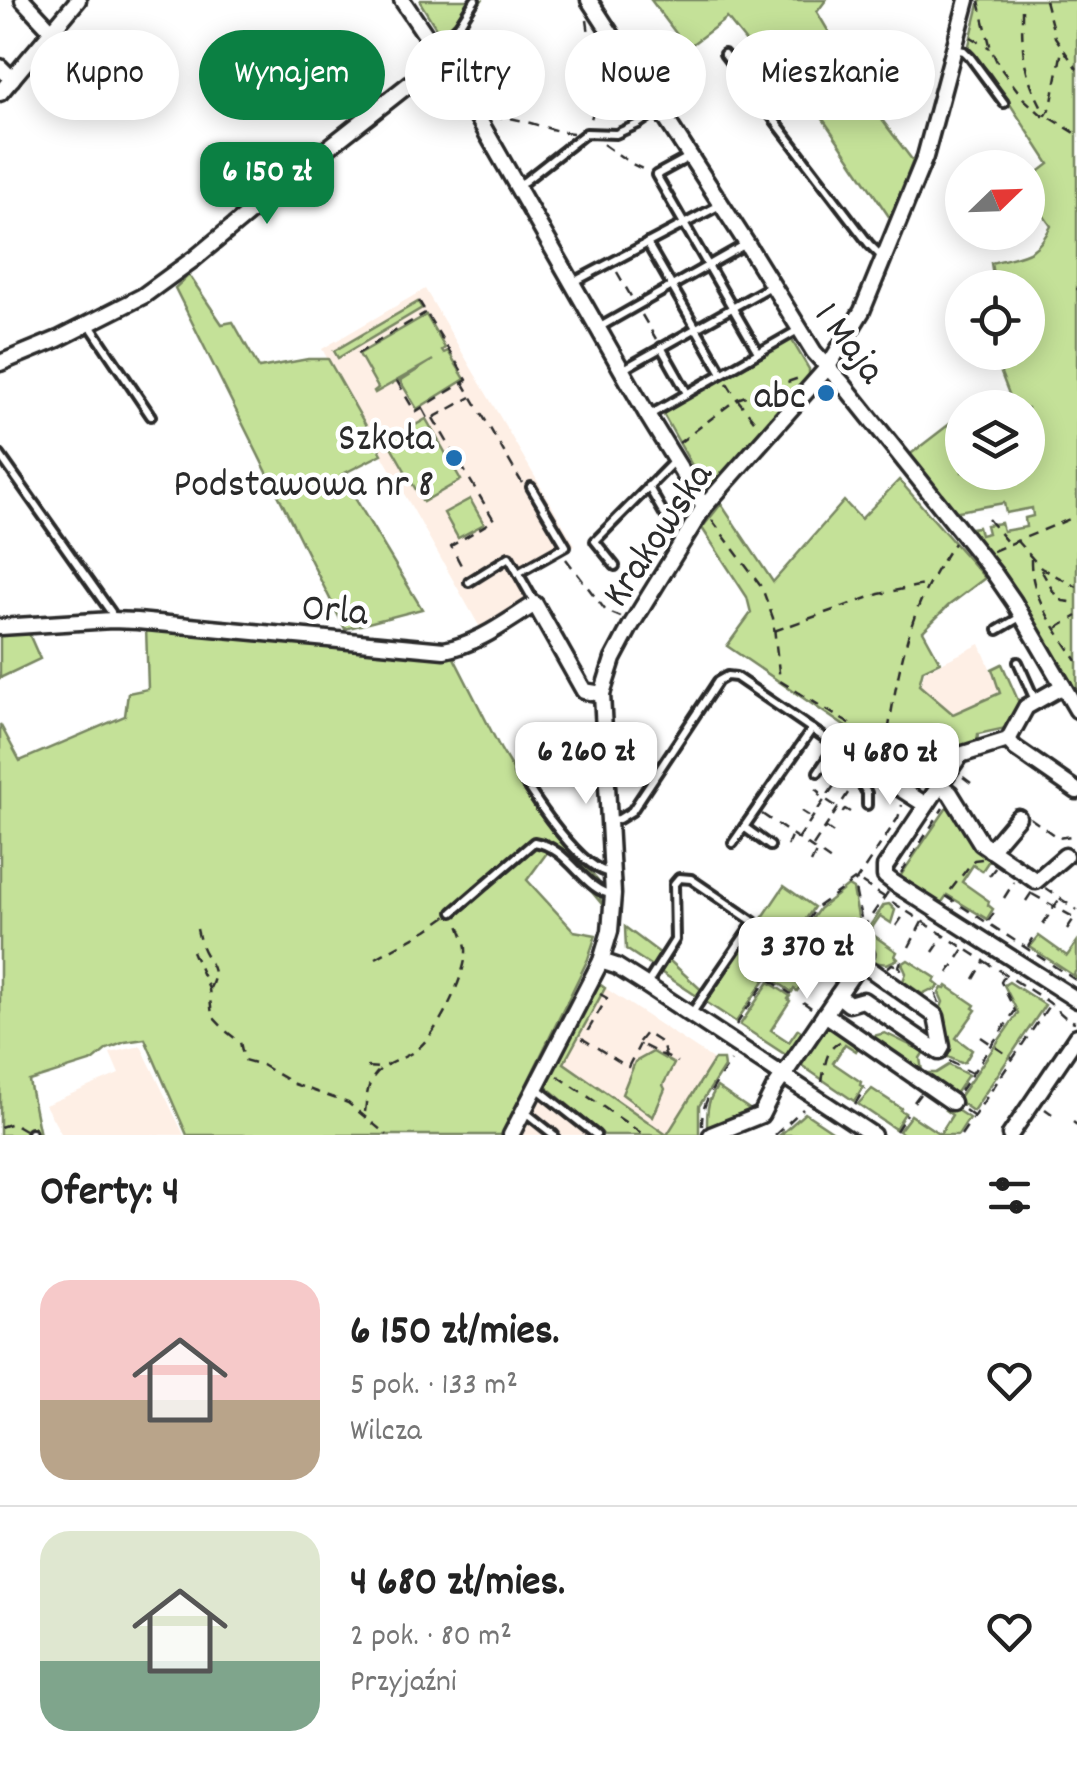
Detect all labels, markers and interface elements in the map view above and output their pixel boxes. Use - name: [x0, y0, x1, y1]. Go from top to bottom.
- chip: Kupno: [30, 30, 179, 120]
- chip: Wynajem: [199, 30, 385, 120]
- chip: Filtry: [405, 30, 545, 120]
- chip: Nowe: [565, 30, 706, 120]
- chip: Mieszkanie: [726, 30, 935, 120]
- pin: 6 150 zł: [164, 142, 370, 227]
- north arrow: [945, 150, 1045, 250]
- map controls: [945, 150, 1045, 490]
- text: 6 150 zł: [222, 151, 312, 197]
- button: locate: [945, 270, 1045, 370]
- street label: 1 Maja: [797, 292, 897, 399]
- place label: abc: [754, 371, 806, 428]
- marker: abc: [815, 382, 837, 404]
- button: layers: [945, 390, 1045, 490]
- place label: Szkoła Podstawowa nr 8: [173, 413, 435, 516]
- marker: Szkoła Podstawowa nr 8: [443, 447, 465, 469]
- street label: Krakowska: [591, 452, 731, 621]
- street label: Orla: [299, 582, 371, 645]
- pin: 6 260 zł: [483, 722, 689, 807]
- pin: 4 680 zł: [787, 723, 993, 808]
- text: 6 260 zł: [537, 731, 635, 777]
- text: 4 680 zł: [843, 732, 937, 778]
- pin: 3 370 zł: [704, 917, 910, 1002]
- text: 3 370 zł: [760, 926, 854, 972]
- text: Oferty: 4: [40, 1165, 179, 1225]
- icon: filters: [982, 1168, 1037, 1223]
- text: 6 150 zł/mies.: [350, 1304, 560, 1364]
- icon: home: [120, 1320, 240, 1440]
- icon: heart: [982, 1353, 1037, 1408]
- text: 5 pok. · 133 m²: [350, 1364, 518, 1410]
- text: Wilcza: [350, 1410, 422, 1456]
- text: 4 680 zł/mies.: [350, 1555, 565, 1615]
- icon: home: [120, 1571, 240, 1691]
- icon: heart: [982, 1604, 1037, 1659]
- text: 2 pok. · 80 m²: [350, 1615, 512, 1661]
- text: Przyjaźni: [350, 1661, 457, 1707]

